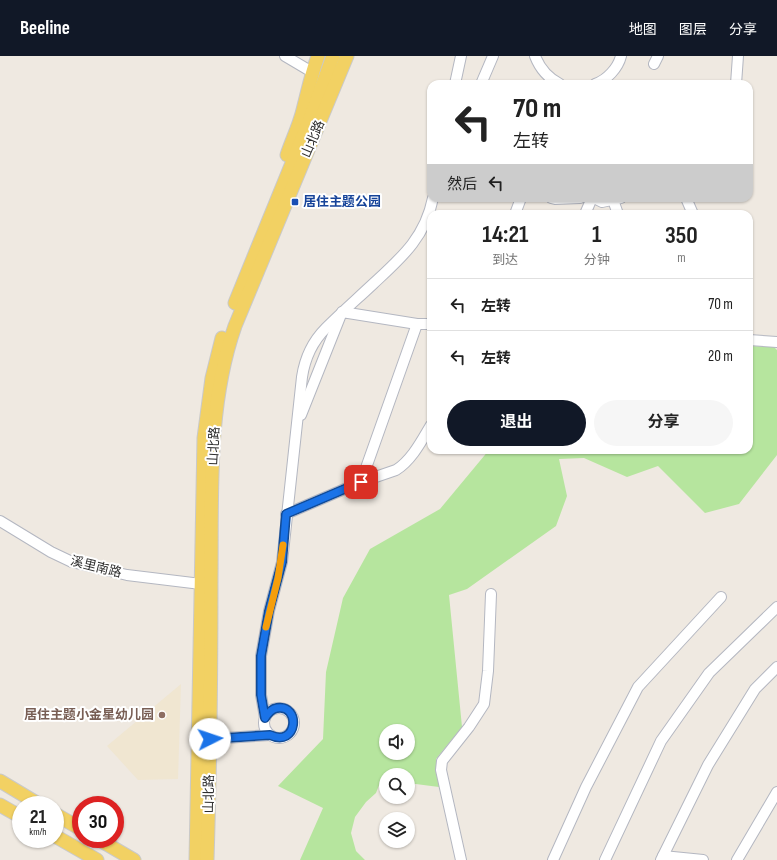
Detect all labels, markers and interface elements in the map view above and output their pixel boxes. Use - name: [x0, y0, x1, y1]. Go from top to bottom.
- text: Beeline: [20, 17, 70, 40]
- text: 地图: [629, 21, 657, 38]
- text: 图层: [679, 21, 707, 38]
- text: 分享: [729, 21, 757, 38]
- text: 70 m: [513, 92, 561, 125]
- icon: left: [447, 96, 499, 148]
- street label: 山北路: [298, 118, 328, 160]
- text: 左转: [513, 131, 549, 152]
- icon: left: [485, 172, 507, 194]
- text: 然后: [447, 175, 477, 194]
- place label: 居住主题公园: [303, 194, 381, 210]
- marker: 居住主题公园: [290, 197, 300, 207]
- text: 14:21: [482, 220, 528, 249]
- text: 1: [592, 220, 601, 249]
- text: 350: [665, 221, 698, 250]
- text: m: [677, 250, 686, 266]
- text: 到达: [492, 252, 518, 268]
- text: 分钟: [584, 252, 610, 268]
- icon: left: [447, 294, 469, 316]
- text: 70 m: [708, 295, 733, 314]
- text: 左转: [481, 297, 511, 316]
- icon: left: [447, 346, 469, 368]
- text: 20 m: [708, 347, 733, 366]
- text: 左转: [481, 349, 511, 368]
- button: 退出: [447, 400, 586, 446]
- button: 分享: [594, 400, 733, 446]
- street label: 山北路: [205, 426, 223, 466]
- pin: [344, 465, 378, 499]
- icon: arrive: [350, 471, 372, 493]
- street label: 溪里南路: [69, 553, 123, 581]
- place label: 居住主题小金星幼儿园: [24, 707, 154, 723]
- marker: 居住主题小金星幼儿园: [157, 710, 167, 720]
- position arrow: [189, 718, 231, 760]
- map controls: [379, 724, 415, 848]
- button: sound: [379, 724, 415, 760]
- button: search: [379, 768, 415, 804]
- street label: 山北路: [201, 774, 217, 814]
- speed limit sign: 30: [72, 796, 124, 848]
- text: 21: [30, 805, 46, 829]
- button: layers: [379, 812, 415, 848]
- text: km/h: [29, 826, 47, 838]

